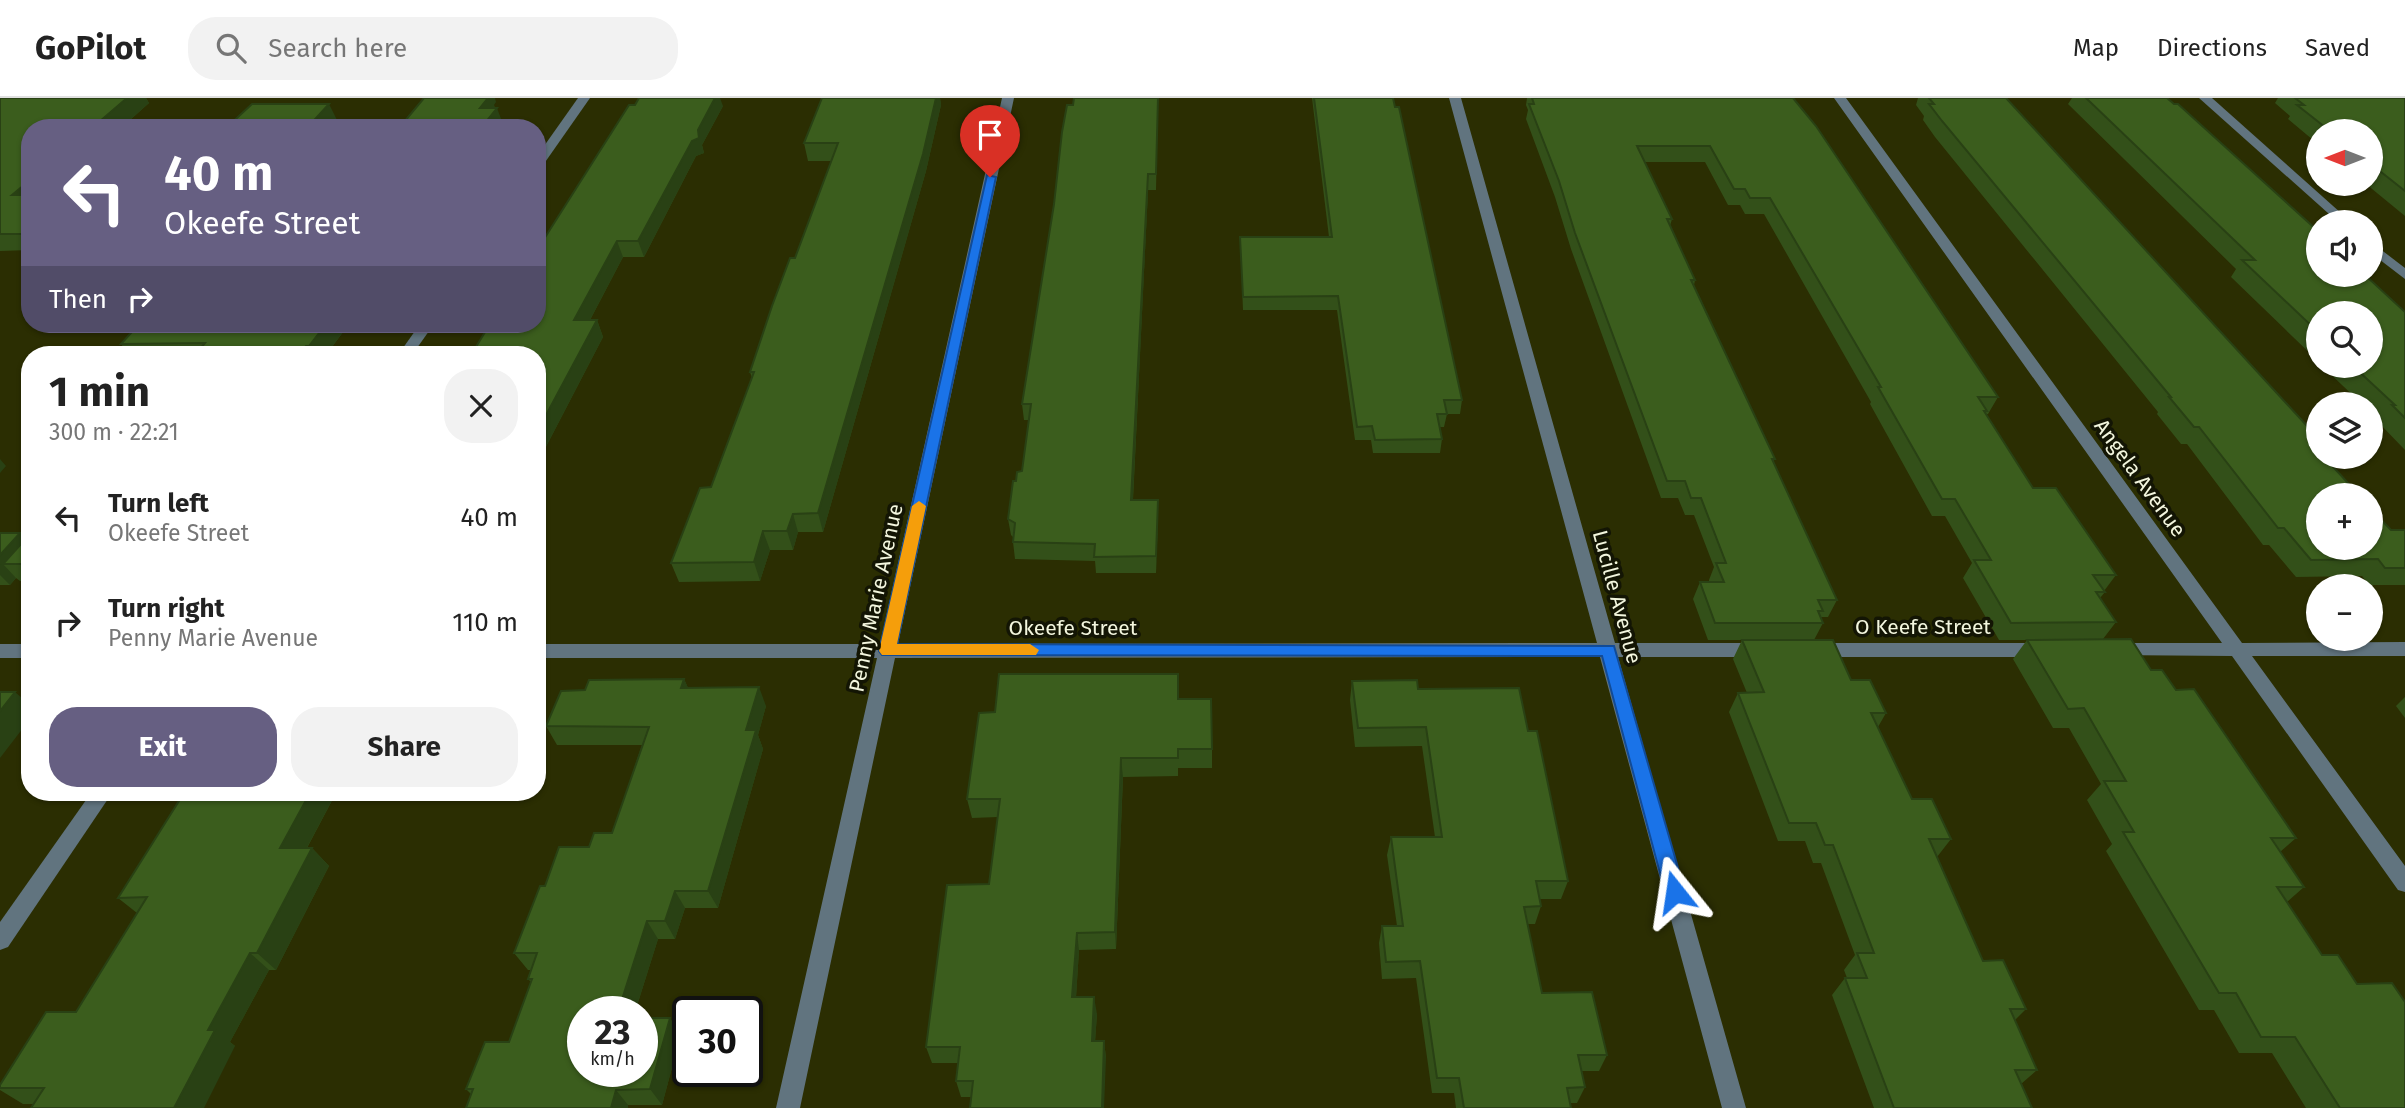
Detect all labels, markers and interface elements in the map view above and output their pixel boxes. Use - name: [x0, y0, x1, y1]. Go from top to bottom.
- search box: [188, 17, 678, 80]
- text: GoPilot: [35, 28, 146, 68]
- icon: search: [212, 29, 250, 67]
- text: Search here: [268, 33, 407, 64]
- text: Map: [2073, 34, 2119, 62]
- text: Directions: [2157, 34, 2267, 62]
- text: Saved: [2305, 34, 2370, 62]
- pin: [960, 105, 1020, 177]
- icon: arrive: [971, 116, 1009, 154]
- north arrow: [2306, 119, 2384, 196]
- map controls: [2306, 119, 2383, 651]
- text: 40 m: [164, 144, 273, 203]
- icon: left: [49, 147, 140, 238]
- text: Okeefe Street: [164, 204, 360, 242]
- button: sound: [2306, 210, 2383, 287]
- icon: right: [121, 280, 159, 318]
- text: Then: [49, 284, 107, 315]
- button: search: [2306, 301, 2383, 378]
- text: 1 min: [49, 367, 150, 417]
- button: close: [444, 369, 518, 443]
- button: layers: [2306, 392, 2383, 469]
- street label: Angela Avenue: [2089, 414, 2191, 542]
- text: 300 m · 22:21: [49, 418, 179, 446]
- button: +: [2306, 483, 2383, 560]
- text: Turn left: [108, 488, 209, 519]
- icon: left: [49, 499, 87, 537]
- street label: Penny Marie Avenue: [843, 501, 909, 695]
- text: 40 m: [460, 502, 518, 533]
- text: Okeefe Street: [108, 519, 249, 547]
- street label: Lucille Avenue: [1587, 527, 1647, 667]
- button: −: [2306, 574, 2383, 651]
- text: Turn right: [108, 593, 225, 624]
- icon: right: [49, 604, 87, 642]
- text: 110 m: [452, 607, 518, 638]
- street label: O Keefe Street: [1855, 614, 1991, 640]
- street label: Okeefe Street: [1009, 615, 1138, 641]
- text: Penny Marie Avenue: [108, 624, 318, 652]
- button: Exit: [49, 707, 277, 787]
- button: Share: [291, 707, 518, 787]
- position arrow: [1638, 855, 1712, 929]
- speed limit sign: 30: [672, 996, 763, 1087]
- text: 23: [594, 1011, 631, 1053]
- text: km/h: [590, 1048, 635, 1070]

